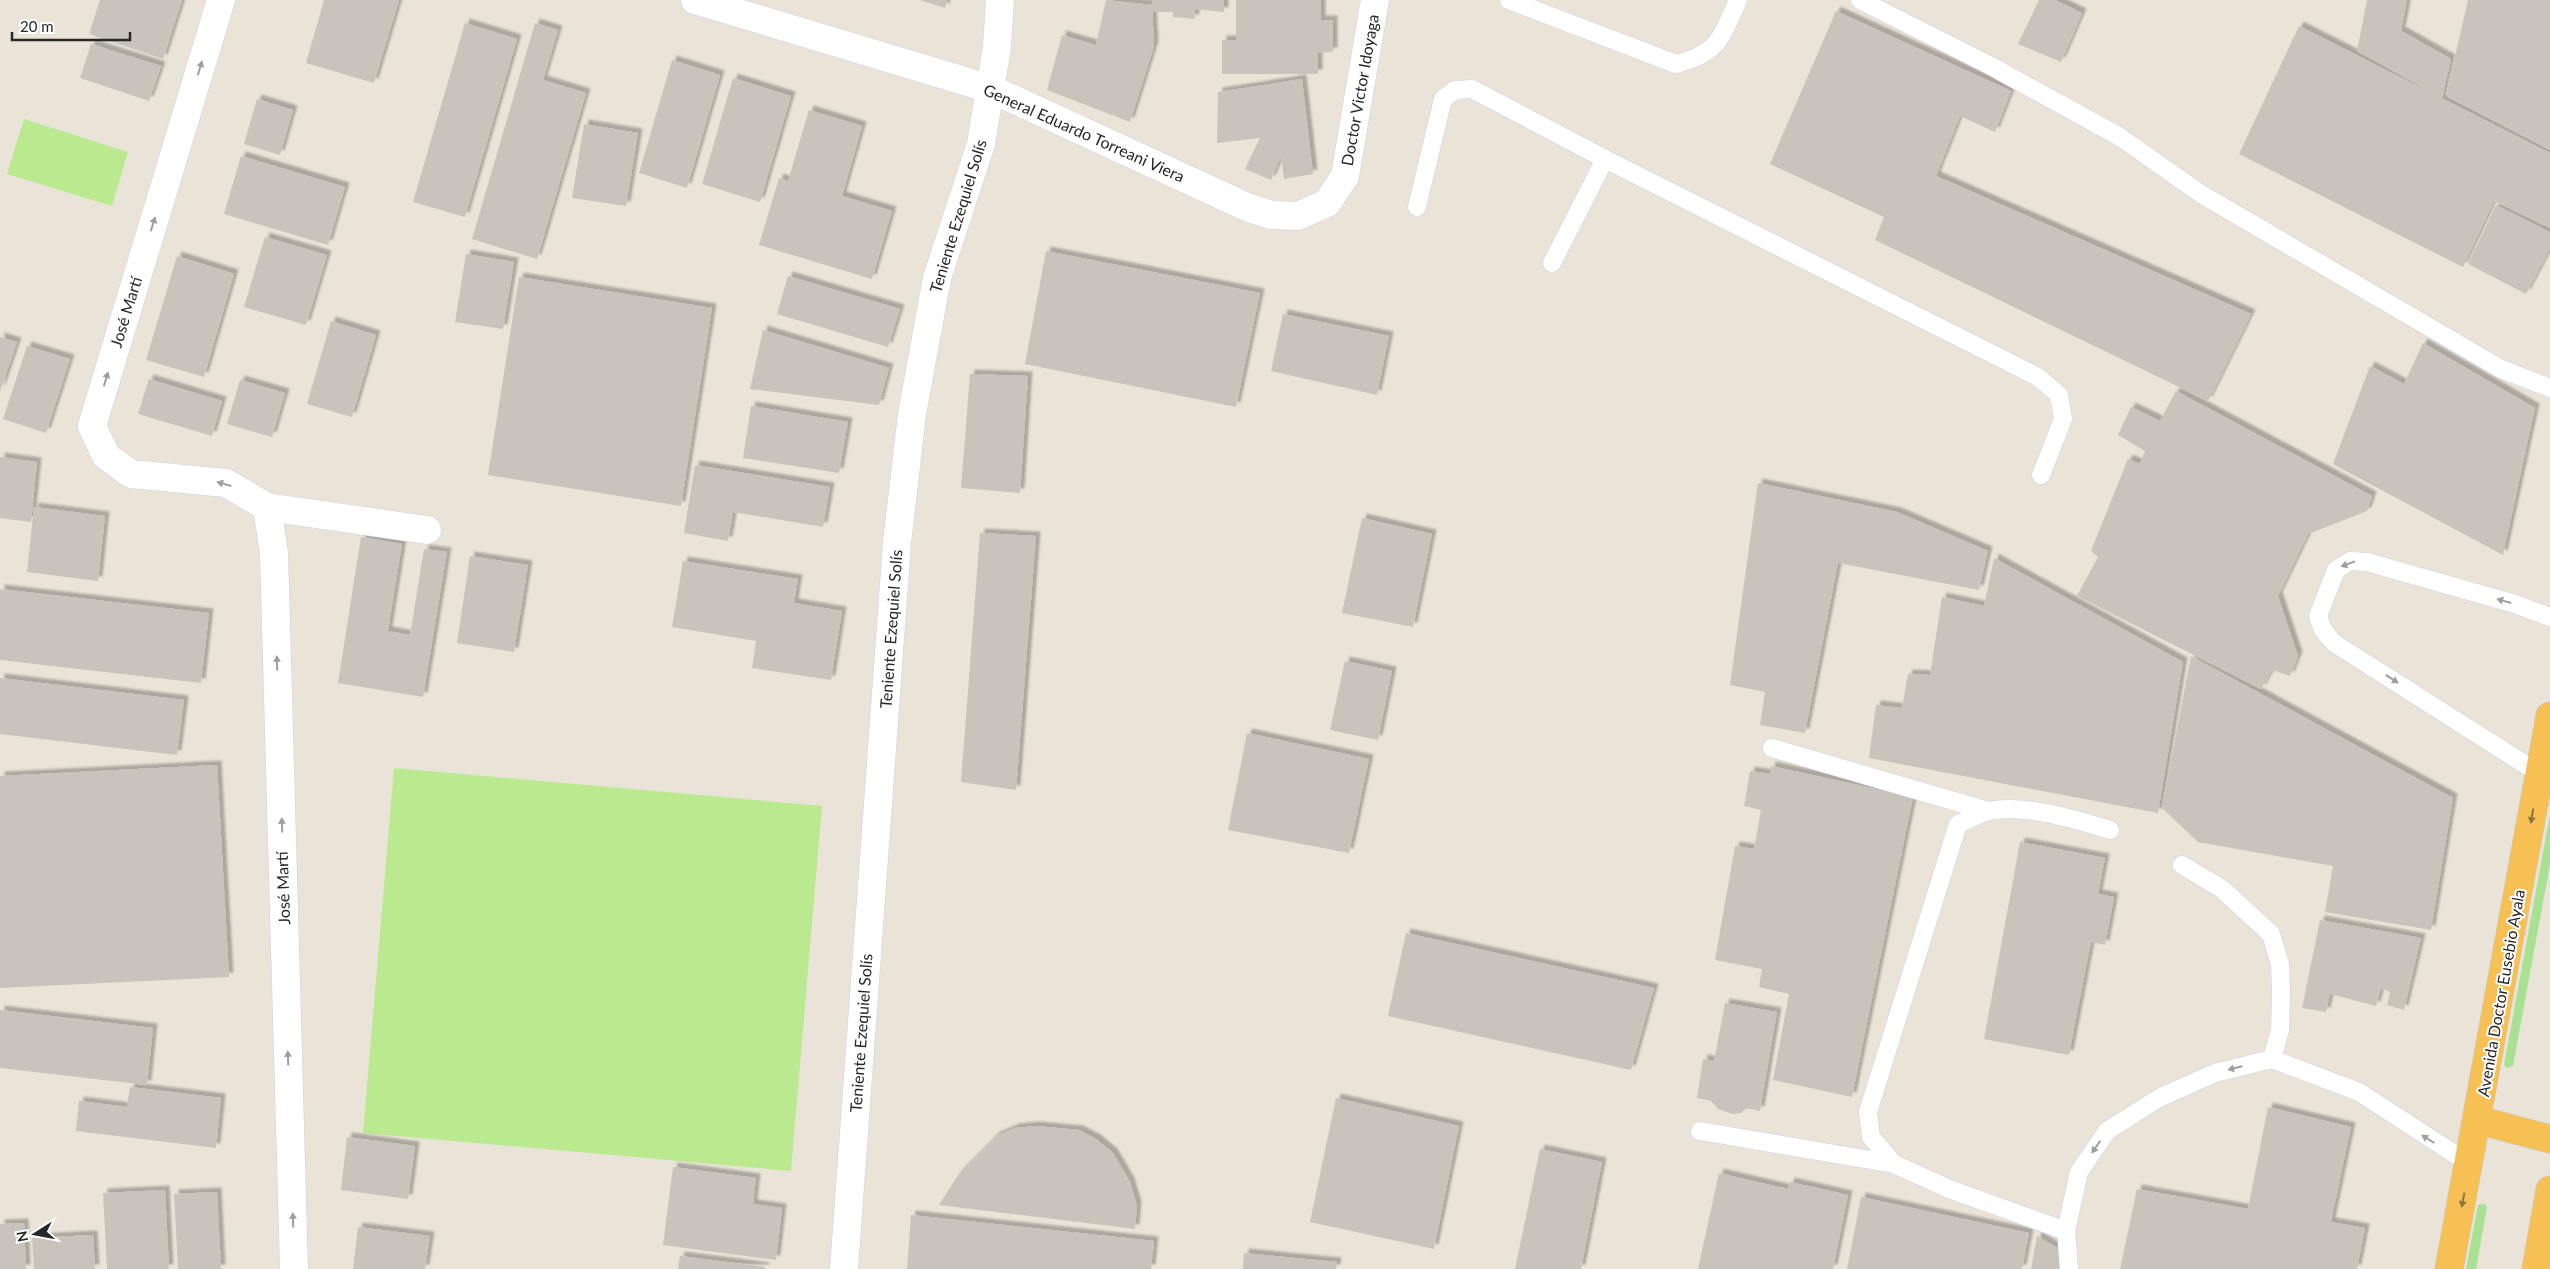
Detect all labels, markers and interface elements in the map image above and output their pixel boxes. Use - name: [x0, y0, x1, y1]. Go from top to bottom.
- scale bar: [12, 10, 130, 42]
- street label: Doctor Victor Idoyaga: [1337, 13, 1382, 167]
- text: 20 m: [20, 17, 54, 35]
- one-way arrow: [197, 61, 205, 76]
- street label: General Eduardo Torreani Viera: [981, 79, 1188, 186]
- street label: Teniente Ezequiel Solís: [925, 137, 990, 295]
- one-way arrow: [150, 216, 158, 231]
- street label: José Martí: [106, 273, 146, 350]
- one-way arrow: [103, 372, 110, 387]
- one-way arrow: [217, 480, 232, 488]
- street label: Teniente Ezequiel Solís: [875, 549, 906, 709]
- one-way arrow: [2340, 561, 2355, 569]
- one-way arrow: [2497, 596, 2512, 604]
- one-way arrow: [273, 655, 281, 671]
- one-way arrow: [2385, 675, 2398, 684]
- one-way arrow: [2528, 809, 2536, 825]
- one-way arrow: [278, 817, 286, 833]
- street label: José Martí: [272, 850, 293, 925]
- street label: Avenida Doctor Eusebio Ayala: [2473, 888, 2528, 1098]
- street label: Teniente Ezequiel Solís: [845, 953, 876, 1113]
- one-way arrow: [284, 1050, 292, 1066]
- one-way arrow: [2227, 1065, 2242, 1073]
- one-way arrow: [2422, 1134, 2435, 1143]
- one-way arrow: [2091, 1140, 2101, 1154]
- one-way arrow: [2459, 1192, 2467, 1208]
- north arrow: [10, 1209, 60, 1259]
- one-way arrow: [288, 1212, 296, 1228]
- text: N: [12, 1230, 31, 1243]

